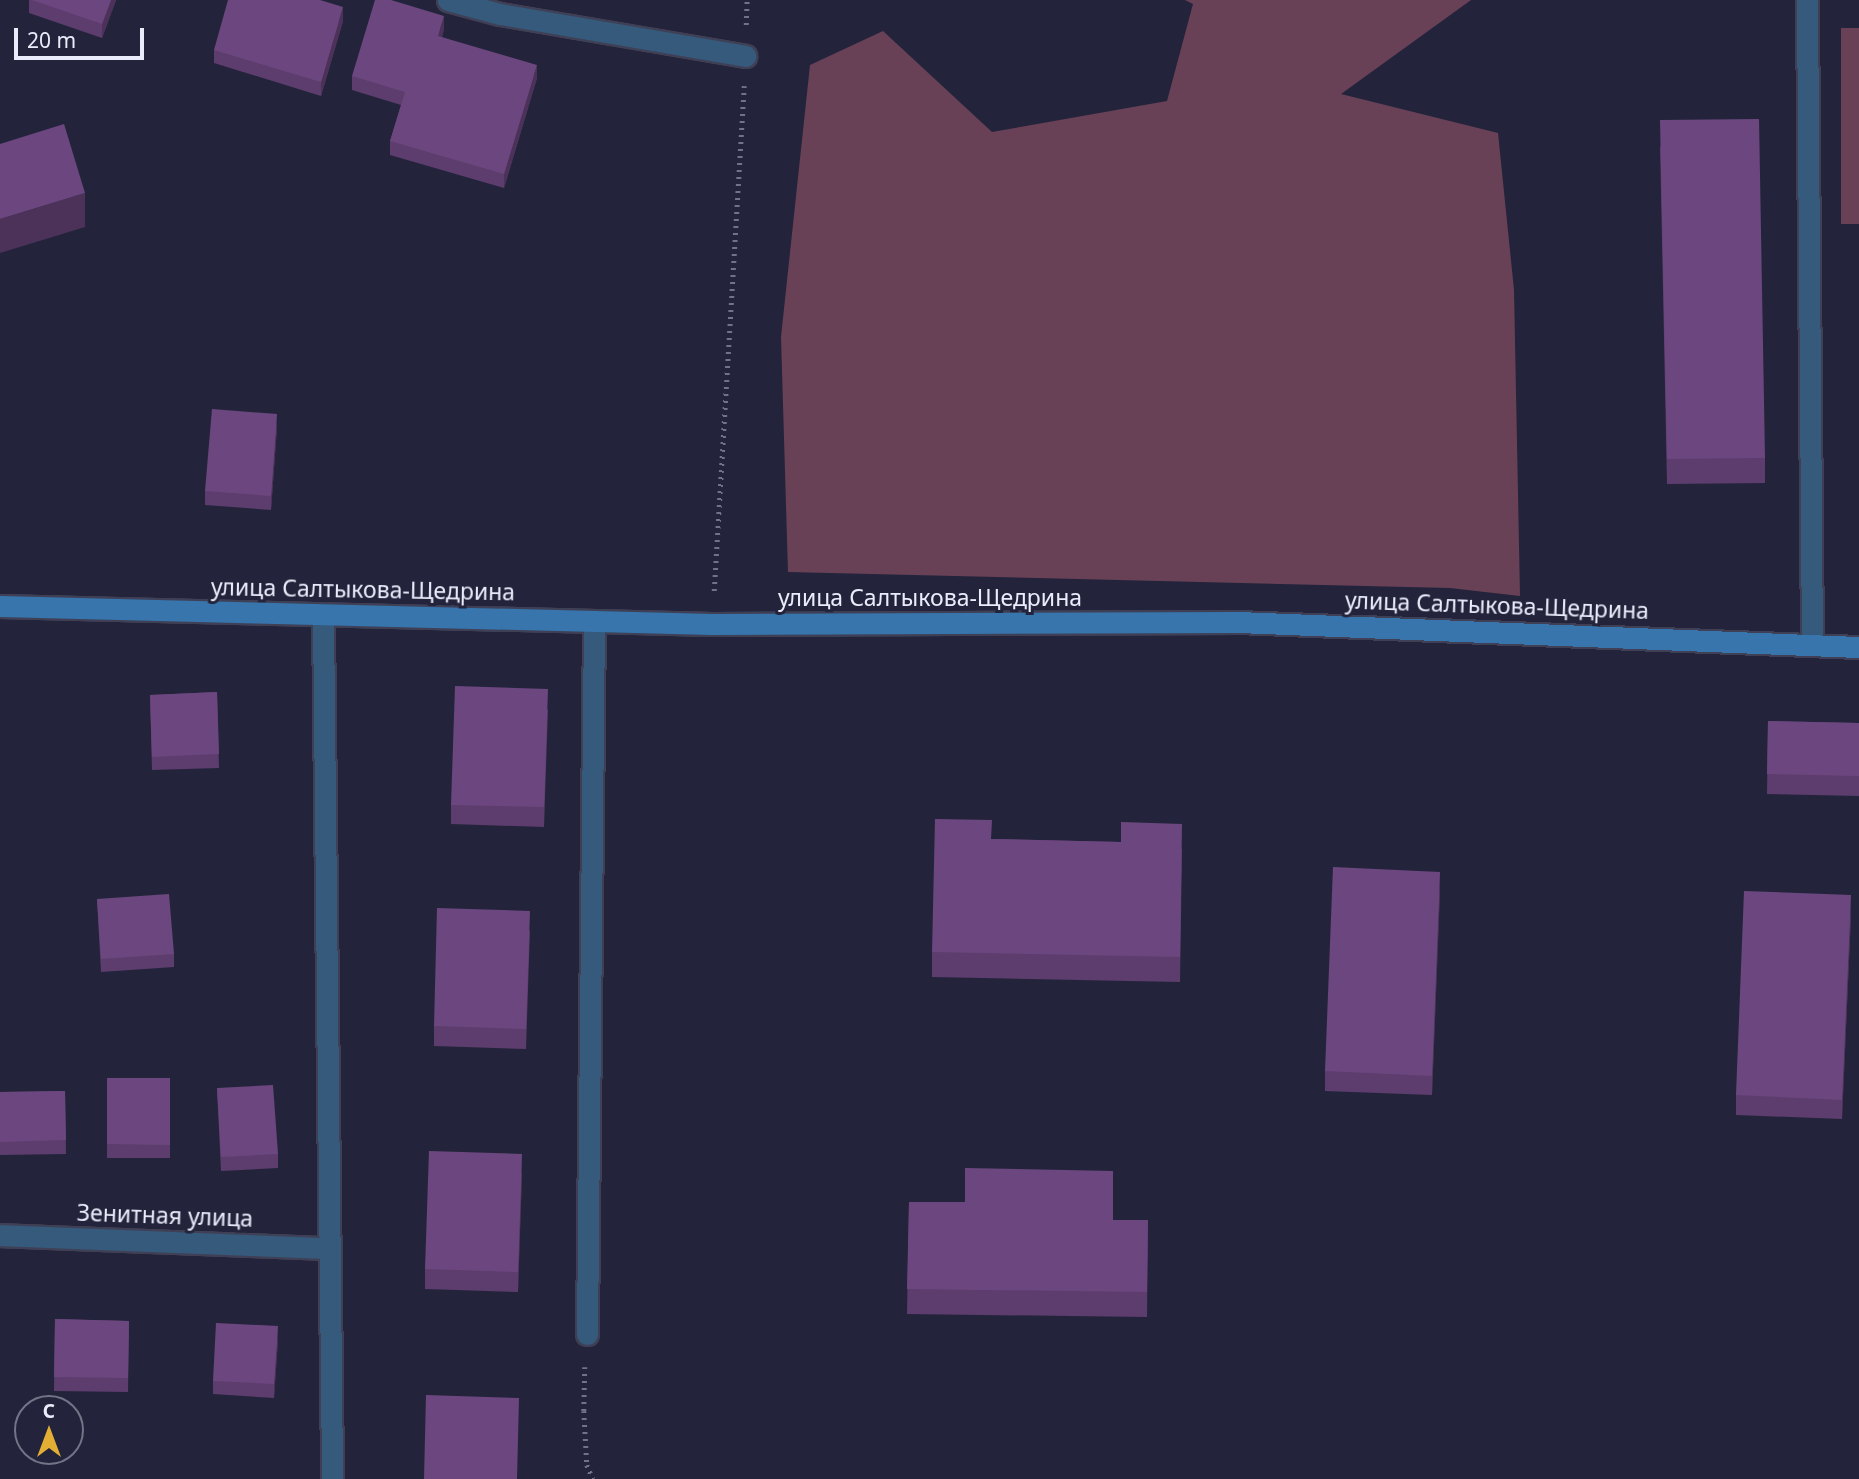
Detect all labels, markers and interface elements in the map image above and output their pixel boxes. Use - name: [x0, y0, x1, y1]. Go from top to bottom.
- scale bar: [18, 14, 147, 58]
- text: 20 m: [27, 26, 76, 54]
- street label: улица Салтыкова-Щедрина: [211, 573, 515, 605]
- street label: улица Салтыкова-Щедрина: [778, 583, 1082, 611]
- street label: улица Салтыкова-Щедрина: [1345, 586, 1649, 624]
- street label: Зенитная улица: [76, 1198, 254, 1232]
- north arrow: [14, 1395, 84, 1465]
- text: С: [43, 1398, 55, 1424]

